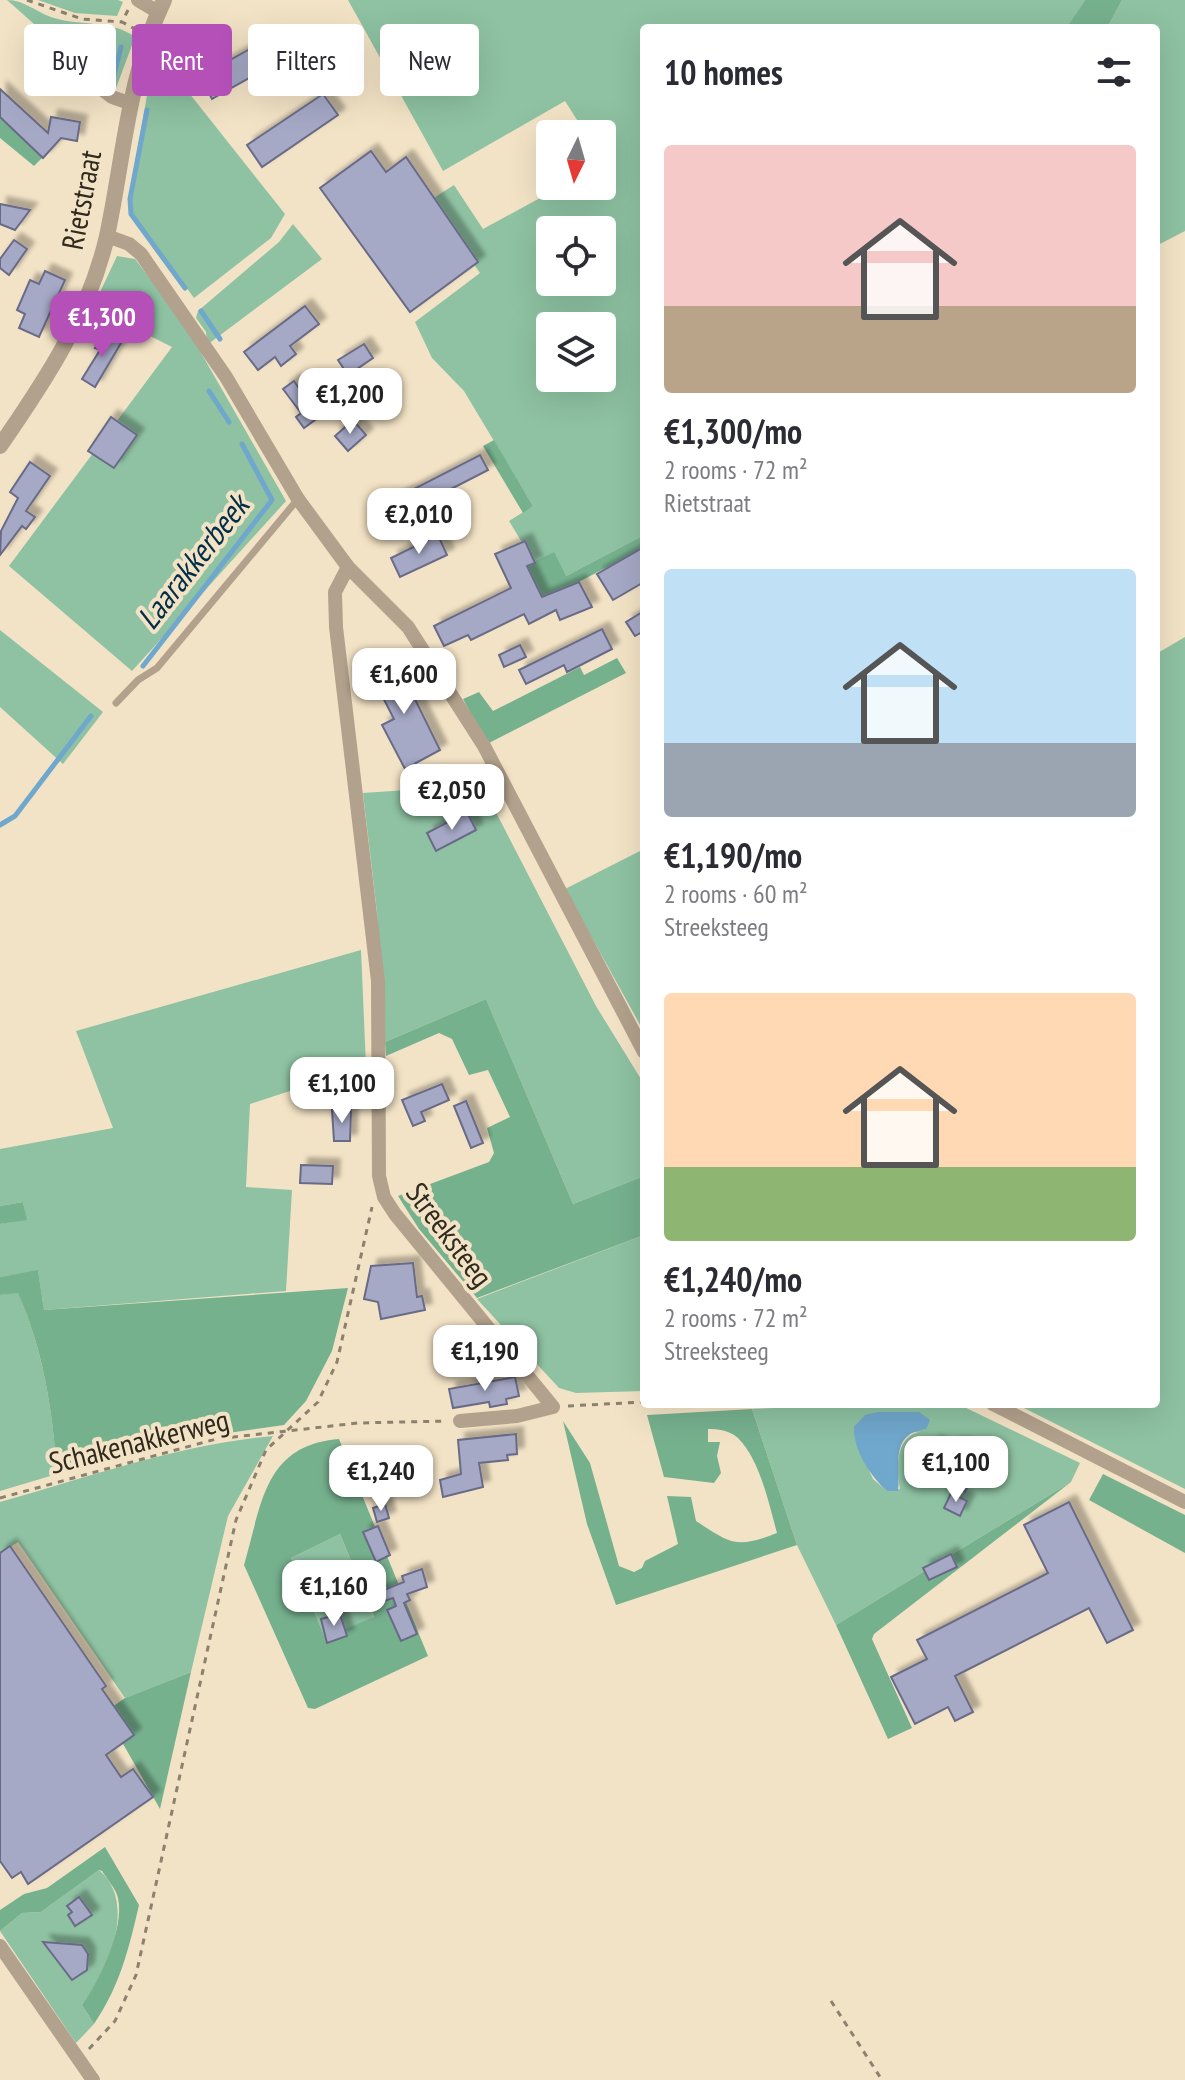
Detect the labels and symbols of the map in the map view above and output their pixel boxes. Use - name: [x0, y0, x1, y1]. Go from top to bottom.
- north arrow: [536, 120, 616, 200]
- street label: Rietstraat: [52, 146, 109, 253]
- pin: €1,300: [37, 291, 167, 359]
- pin: €1,200: [285, 368, 415, 436]
- water label: Laarakkerbeek: [127, 483, 260, 637]
- pin: €2,010: [354, 488, 484, 556]
- pin: €1,600: [339, 648, 469, 716]
- pin: €2,050: [387, 764, 517, 832]
- pin: €1,100: [277, 1057, 407, 1125]
- street label: Streeksteeg: [398, 1174, 502, 1294]
- pin: €1,190: [420, 1325, 550, 1393]
- street label: Schakenakkerweg: [45, 1399, 233, 1482]
- pin: €1,100: [891, 1436, 1021, 1504]
- pin: €1,240: [316, 1445, 446, 1513]
- pin: €1,160: [269, 1560, 399, 1628]

